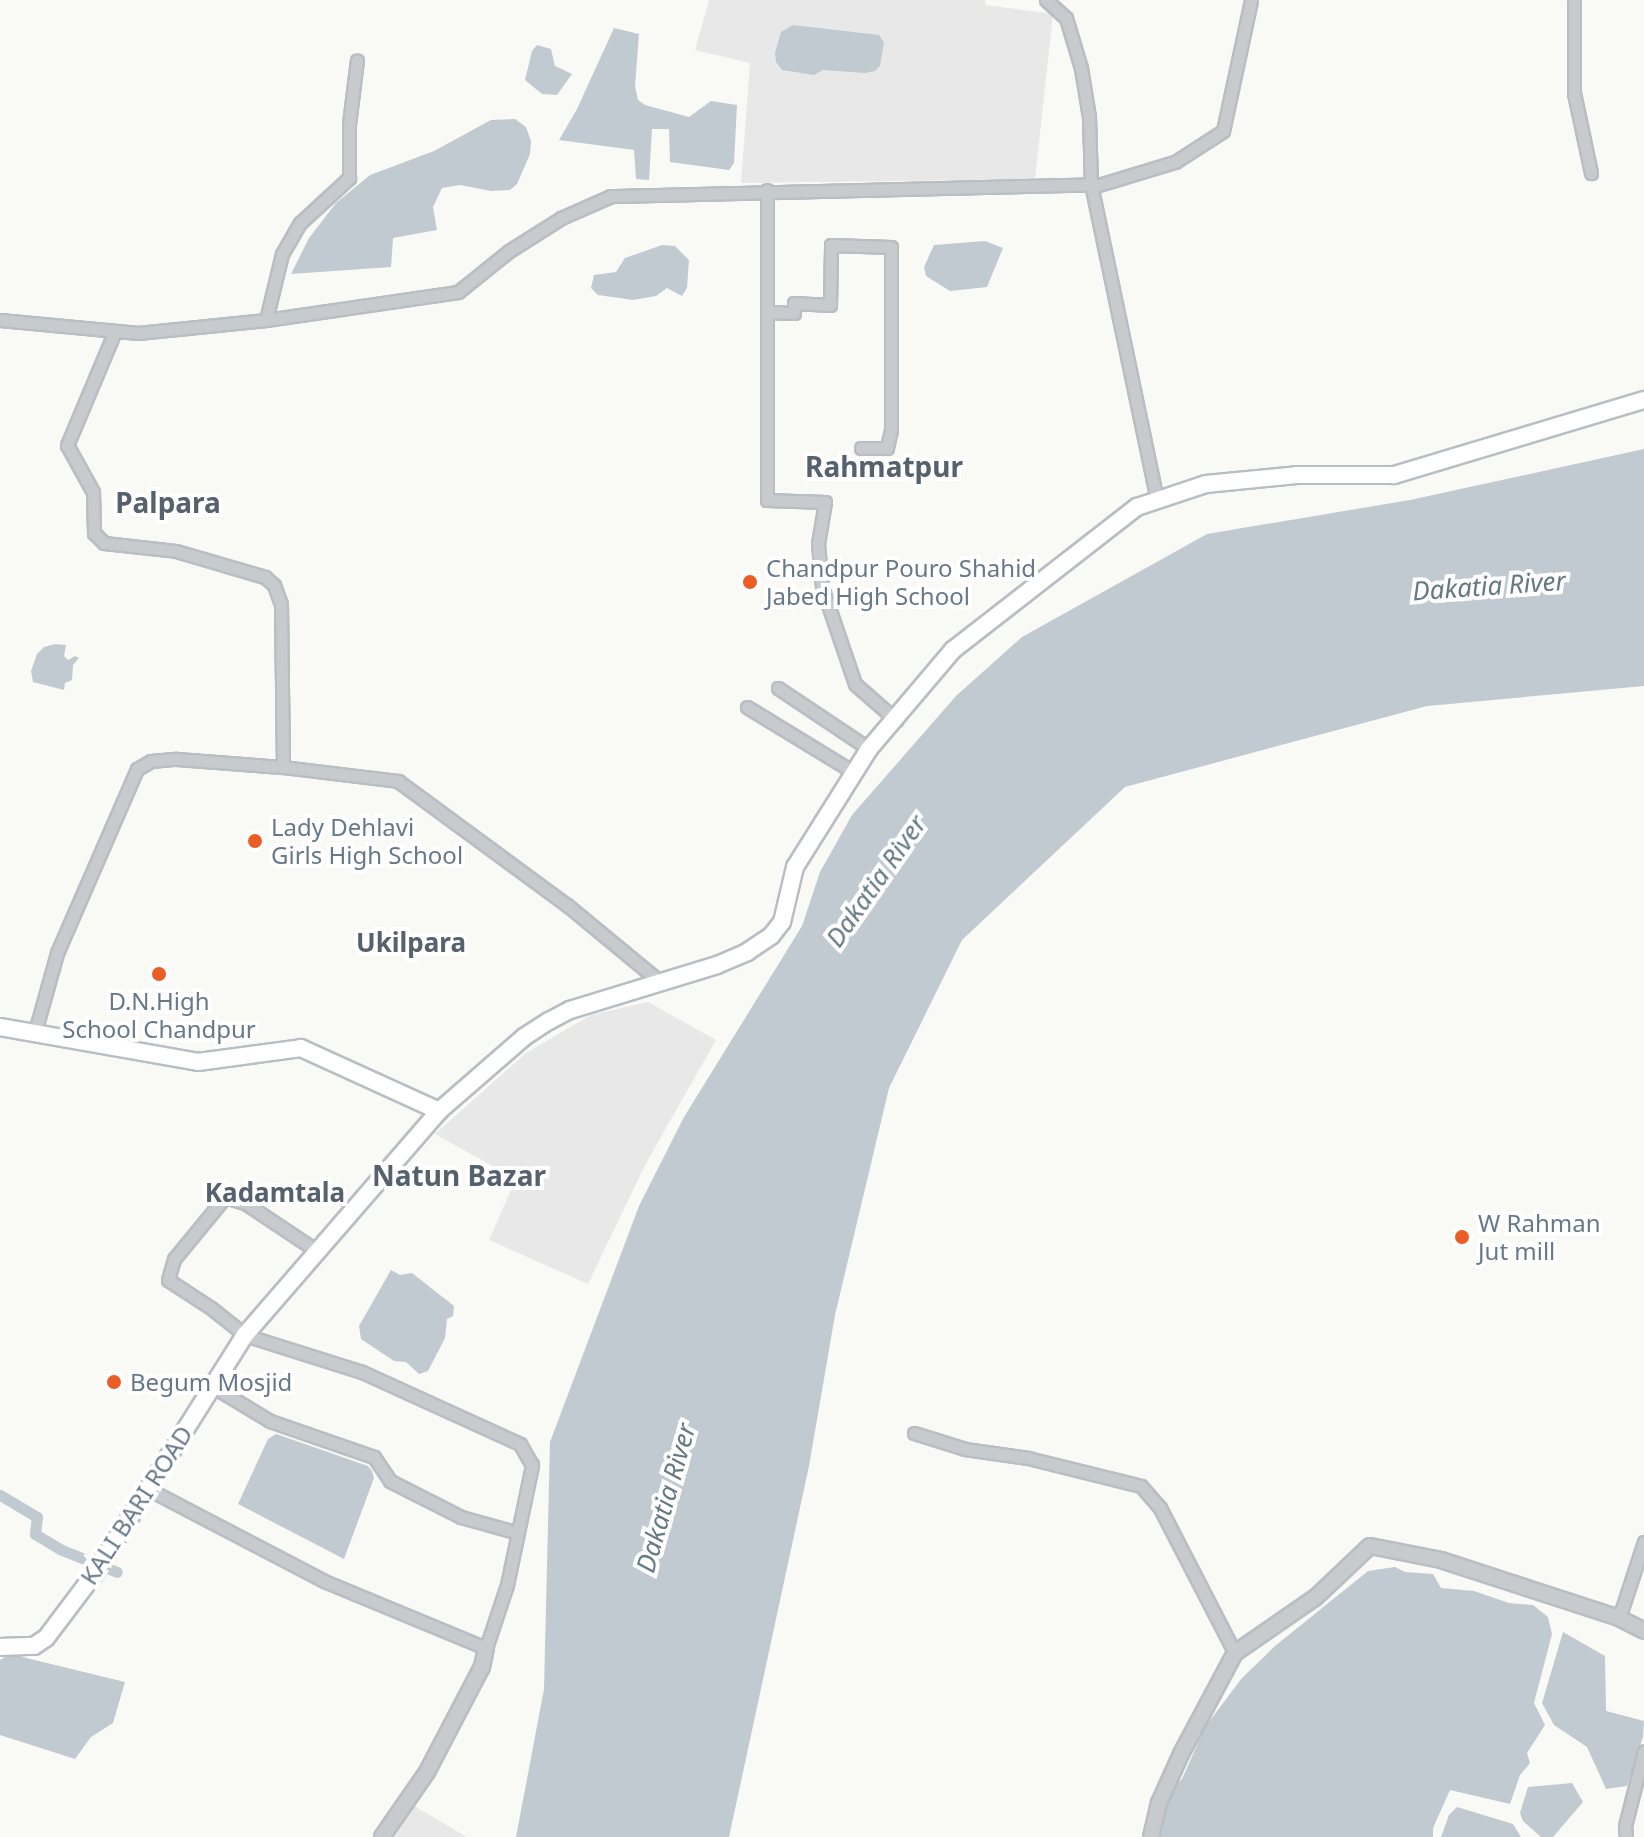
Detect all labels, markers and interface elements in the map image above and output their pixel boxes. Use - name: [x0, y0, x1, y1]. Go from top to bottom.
- district label: Rahmatpur: [805, 449, 963, 483]
- district label: Palpara: [115, 485, 221, 519]
- place label: Chandpur Pouro Shahid Jabed High School: [766, 554, 1036, 610]
- water label: Dakatia River: [1411, 565, 1567, 607]
- marker: Chandpur Pouro Shahid Jabed High School: [741, 573, 759, 591]
- water label: Dakatia River: [819, 809, 933, 953]
- place label: Lady Dehlavi Girls High School: [271, 813, 463, 869]
- marker: Lady Dehlavi Girls High School: [246, 832, 264, 850]
- district label: Ukilpara: [356, 927, 466, 959]
- marker: D.N.High School Chandpur: [150, 965, 168, 983]
- place label: D.N.High School Chandpur: [62, 987, 256, 1043]
- district label: Natun Bazar: [372, 1158, 546, 1192]
- district label: Kadamtala: [205, 1177, 345, 1209]
- place label: W Rahman Jut mill: [1478, 1209, 1601, 1265]
- marker: W Rahman Jut mill: [1453, 1228, 1471, 1246]
- place label: Begum Mosjid: [130, 1368, 292, 1396]
- marker: Begum Mosjid: [105, 1373, 123, 1391]
- street label: KALI BARI ROAD: [74, 1420, 198, 1590]
- water label: Dakatia River: [630, 1420, 702, 1576]

